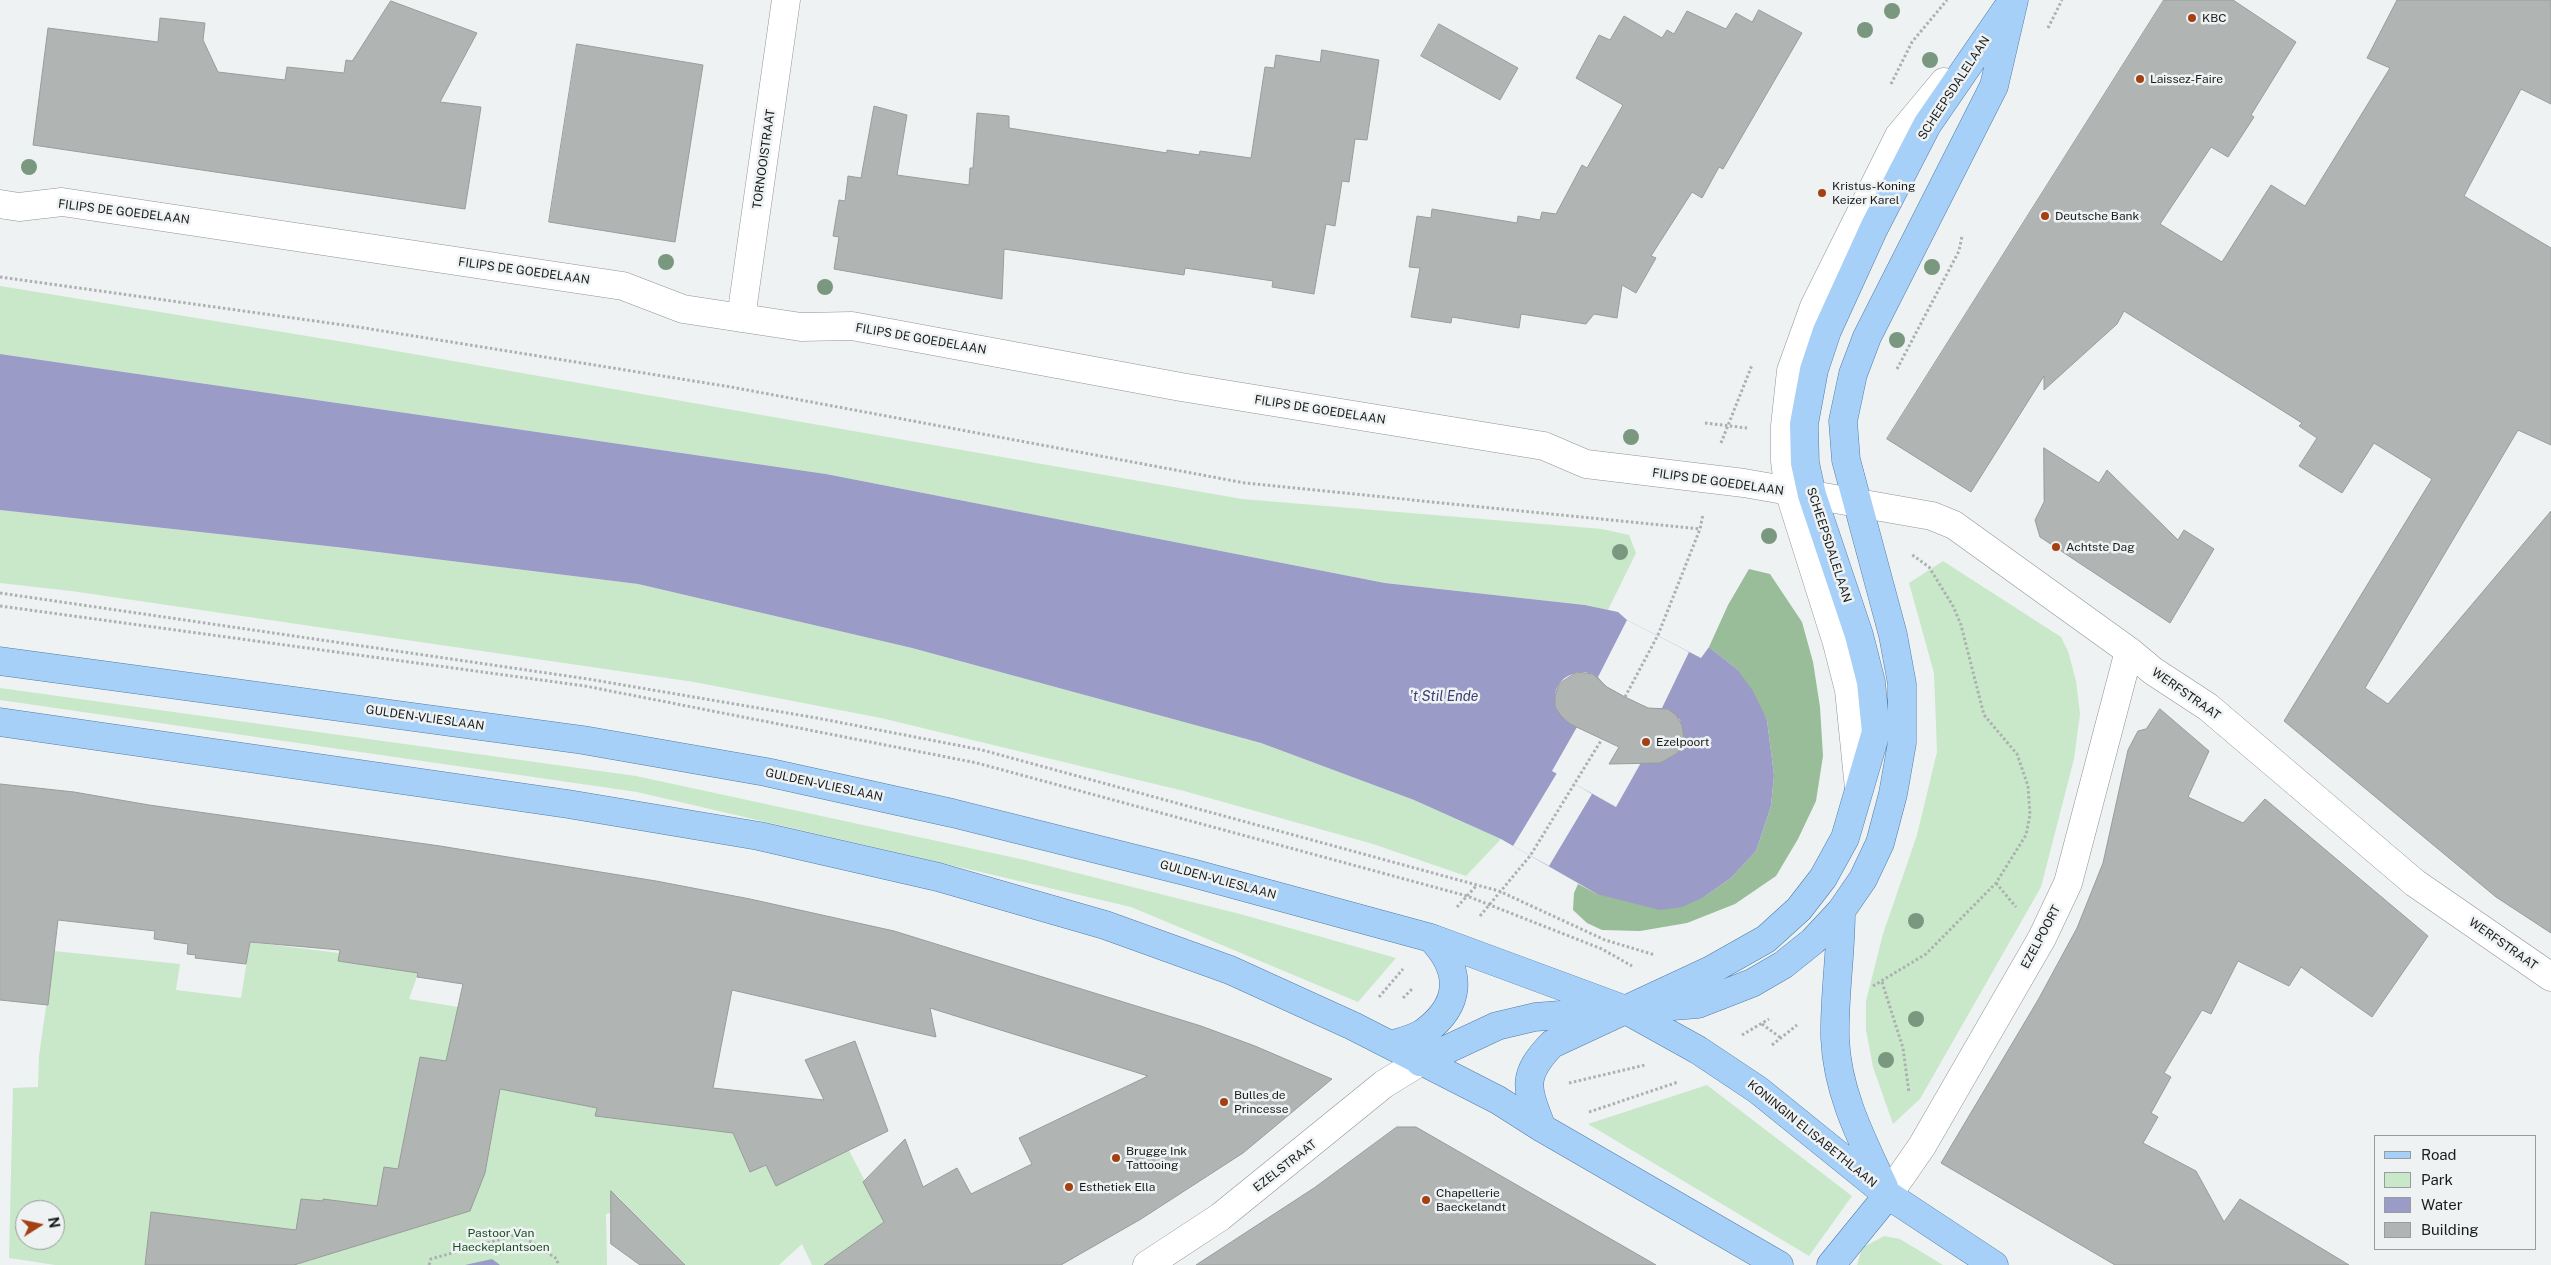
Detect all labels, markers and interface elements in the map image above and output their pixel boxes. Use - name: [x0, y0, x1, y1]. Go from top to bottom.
- place label: KBC: [2202, 11, 2226, 25]
- marker: KBC: [2186, 12, 2198, 24]
- street label: SCHEEPSDALELAAN: [1915, 34, 1993, 142]
- place label: Laissez-Faire: [2150, 72, 2223, 86]
- marker: Laissez-Faire: [2134, 73, 2146, 85]
- street label: TORNOOISTRAAT: [750, 108, 778, 210]
- place label: Kristus-Koning Keizer Karel: [1832, 179, 1915, 207]
- marker: Kristus-Koning Keizer Karel: [1816, 187, 1828, 199]
- street label: FILIPS DE GOEDELAAN: [57, 197, 191, 227]
- place label: Deutsche Bank: [2055, 209, 2139, 223]
- marker: Deutsche Bank: [2039, 210, 2051, 222]
- street label: FILIPS DE GOEDELAAN: [457, 255, 591, 287]
- street label: FILIPS DE GOEDELAAN: [854, 320, 988, 358]
- street label: FILIPS DE GOEDELAAN: [1253, 393, 1387, 427]
- street label: FILIPS DE GOEDELAAN: [1651, 466, 1785, 498]
- street label: SCHEEPSDALELAAN: [1804, 486, 1854, 604]
- place label: Achtste Dag: [2066, 540, 2135, 554]
- marker: Achtste Dag: [2050, 541, 2062, 553]
- street label: WERFSTRAAT: [2149, 665, 2223, 723]
- water label: 't Stil Ende: [1410, 689, 1478, 705]
- street label: GULDEN-VLIESLAAN: [365, 703, 485, 733]
- place label: Ezelpoort: [1656, 735, 1709, 749]
- marker: Ezelpoort: [1640, 736, 1652, 748]
- street label: GULDEN-VLIESLAAN: [764, 766, 884, 804]
- street label: GULDEN-VLIESLAAN: [1158, 858, 1278, 902]
- street label: EZELPOORT: [2018, 903, 2064, 971]
- street label: WERFSTRAAT: [2466, 915, 2540, 973]
- street label: KONINGIN ELISABETHLAAN: [1744, 1077, 1880, 1191]
- place label: Bulles de Princesse: [1234, 1088, 1288, 1116]
- marker: Bulles de Princesse: [1218, 1096, 1230, 1108]
- legend: [2374, 1135, 2536, 1250]
- street label: EZELSTRAAT: [1251, 1137, 1319, 1195]
- place label: Brugge Ink Tattooing: [1126, 1144, 1187, 1172]
- text: Road: [2421, 1146, 2457, 1163]
- marker: Brugge Ink Tattooing: [1110, 1152, 1122, 1164]
- text: Park: [2421, 1171, 2453, 1188]
- place label: Esthetiek Ella: [1079, 1180, 1155, 1194]
- marker: Esthetiek Ella: [1063, 1181, 1075, 1193]
- place label: Chapellerie Baeckelandt: [1436, 1186, 1506, 1214]
- marker: Chapellerie Baeckelandt: [1420, 1194, 1432, 1206]
- text: Water: [2421, 1196, 2463, 1213]
- north arrow: [15, 1200, 65, 1250]
- text: N: [45, 1216, 63, 1229]
- text: Building: [2421, 1221, 2479, 1238]
- park label: Pastoor Van Haeckeplantsoen: [452, 1226, 550, 1254]

